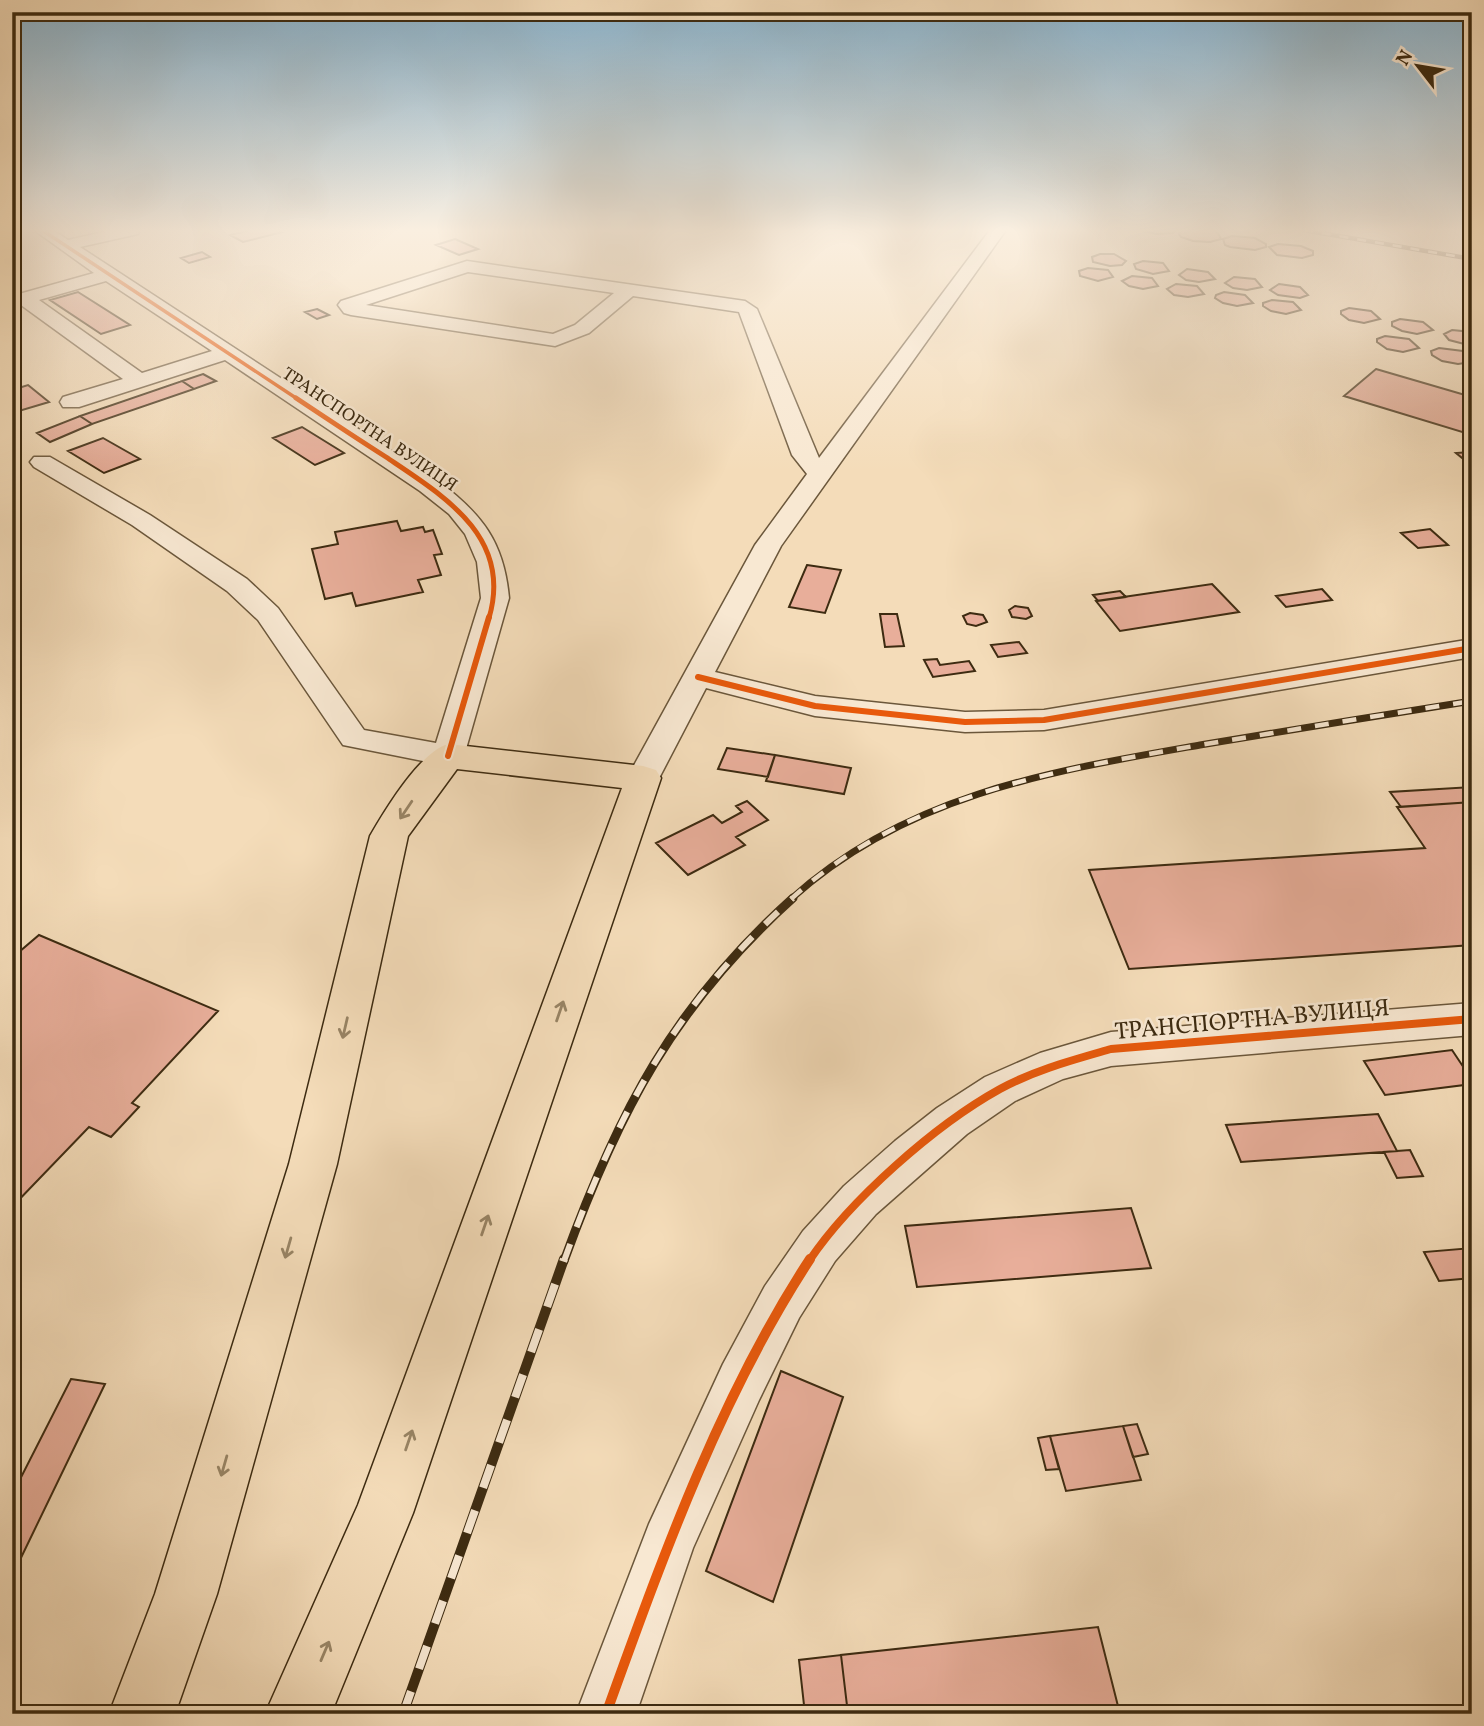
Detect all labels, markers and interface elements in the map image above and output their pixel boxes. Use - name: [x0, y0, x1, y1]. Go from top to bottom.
- north arrow: [1382, 32, 1452, 102]
- text: N: [1390, 45, 1420, 71]
- street label: ТРАНСПОРТНА ВУЛИЦЯ: [276, 362, 462, 498]
- one-way arrow: [399, 800, 413, 819]
- street label: ТРАНСПОРТНА ВУЛИЦЯ: [1113, 992, 1391, 1050]
- one-way arrow: [555, 1000, 568, 1022]
- one-way arrow: [337, 1016, 350, 1038]
- one-way arrow: [480, 1215, 492, 1237]
- one-way arrow: [281, 1237, 294, 1259]
- one-way arrow: [404, 1430, 417, 1451]
- one-way arrow: [217, 1454, 230, 1477]
- one-way arrow: [319, 1641, 332, 1662]

